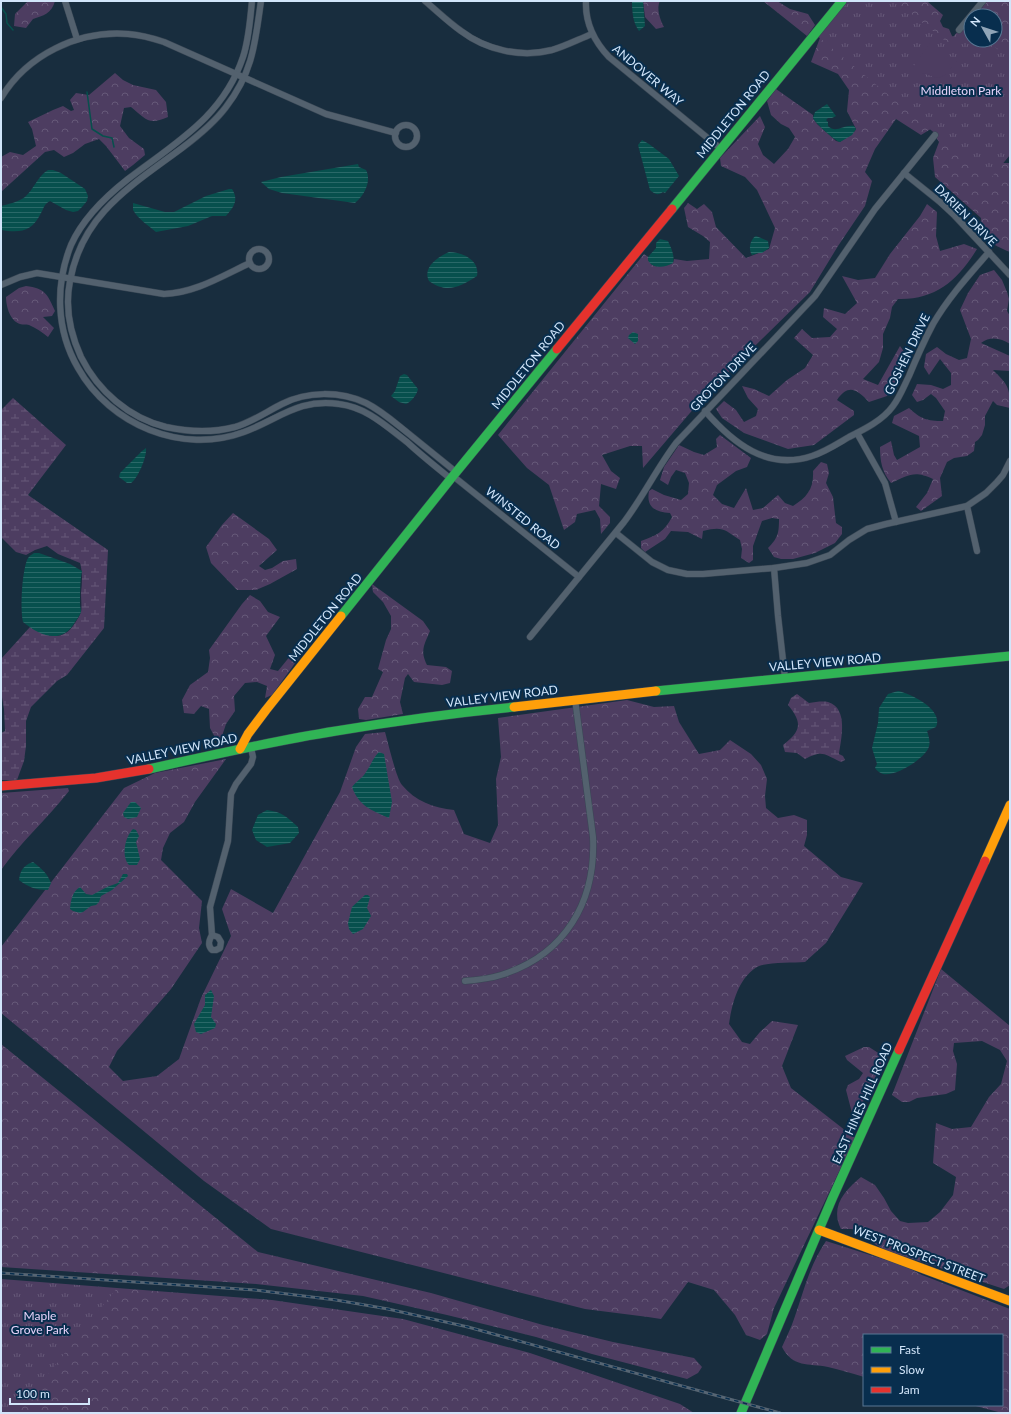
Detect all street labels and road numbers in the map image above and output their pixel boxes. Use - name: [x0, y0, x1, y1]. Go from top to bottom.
- street label: ANDOVER WAY: [609, 41, 687, 109]
- street label: MIDDLETON ROAD: [693, 67, 773, 161]
- street label: DARIEN DRIVE: [932, 181, 1000, 249]
- street label: GOSHEN DRIVE: [881, 311, 933, 397]
- street label: MIDDLETON ROAD: [488, 318, 568, 412]
- street label: GROTON DRIVE: [687, 340, 759, 414]
- street label: WINSTED ROAD: [483, 483, 563, 553]
- street label: MIDDLETON ROAD: [285, 570, 365, 664]
- street label: VALLEY VIEW ROAD: [768, 650, 882, 674]
- street label: VALLEY VIEW ROAD: [445, 682, 559, 710]
- street label: VALLEY VIEW ROAD: [126, 730, 238, 768]
- street label: EAST HINES HILL ROAD: [828, 1040, 896, 1166]
- street label: WEST PROSPECT STREET: [851, 1222, 987, 1286]

